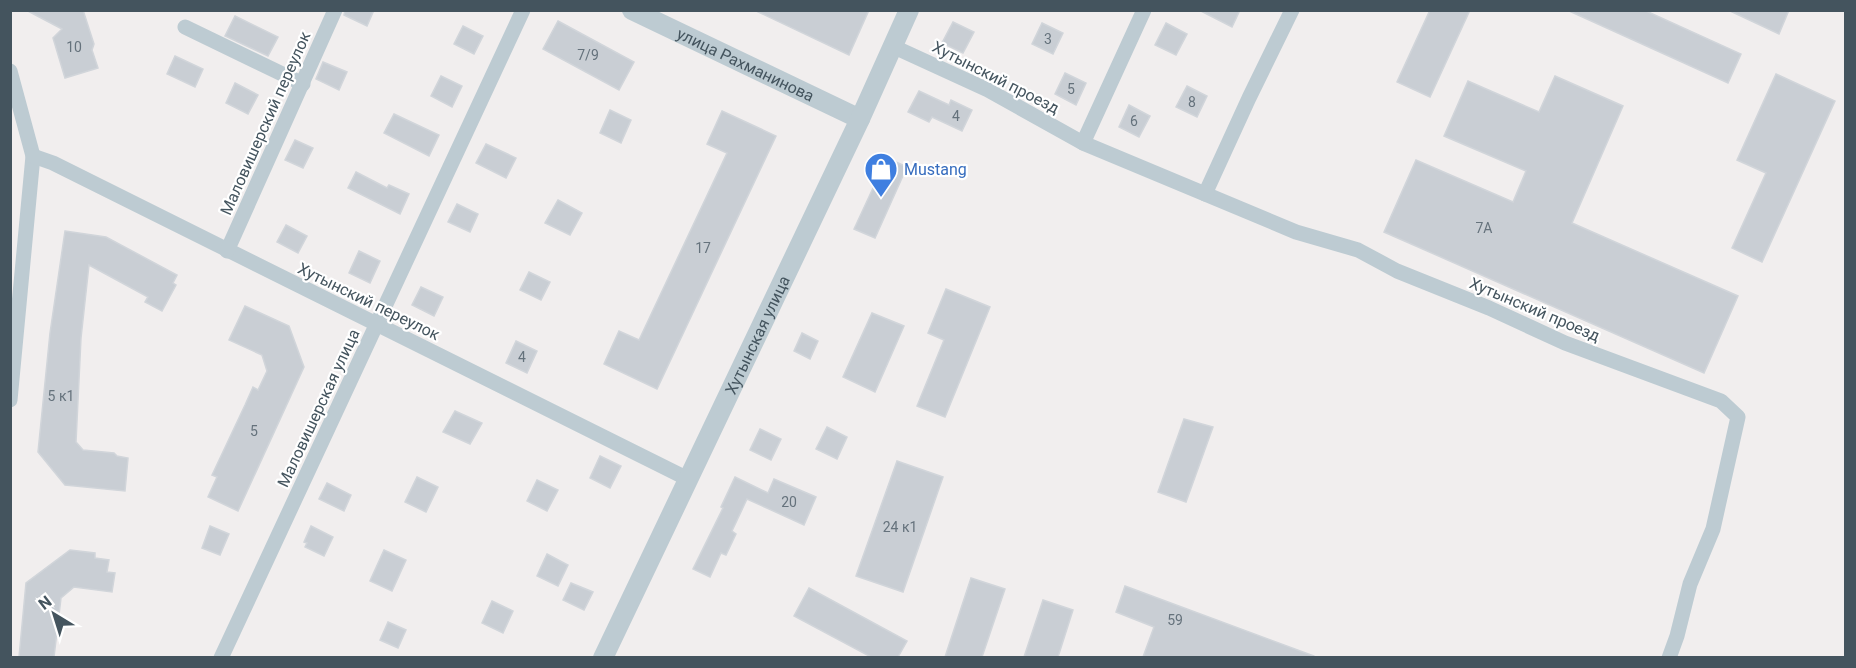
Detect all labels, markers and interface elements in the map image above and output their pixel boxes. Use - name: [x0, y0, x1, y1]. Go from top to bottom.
- street label: улица Рахманинова: [674, 24, 817, 106]
- street label: Маловишерский переулок: [216, 28, 315, 218]
- house number: 3: [1044, 31, 1052, 47]
- street label: Хутынский проезд: [929, 37, 1063, 118]
- house number: 10: [66, 39, 82, 55]
- house number: 7/9: [577, 47, 599, 63]
- house number: 5: [1067, 81, 1075, 97]
- house number: 8: [1188, 94, 1196, 110]
- house number: 4: [952, 108, 960, 124]
- house number: 6: [1130, 113, 1138, 129]
- shop icon: Mustang: [863, 151, 899, 198]
- place label: Mustang: [904, 160, 967, 179]
- house number: 7А: [1475, 220, 1493, 236]
- house number: 17: [695, 240, 711, 256]
- street label: Хутынский переулок: [295, 259, 443, 344]
- street label: Хутынская улица: [721, 273, 794, 397]
- street label: Хутынский проезд: [1467, 273, 1603, 346]
- street label: Маловишерская улица: [273, 326, 363, 490]
- house number: 4: [518, 349, 526, 365]
- house number: 5 к1: [48, 388, 74, 404]
- house number: 5: [250, 423, 258, 439]
- house number: 20: [781, 494, 797, 510]
- house number: 24 к1: [883, 519, 917, 535]
- north arrow: [24, 584, 84, 644]
- text: N: [35, 592, 55, 614]
- house number: 59: [1167, 612, 1183, 628]

